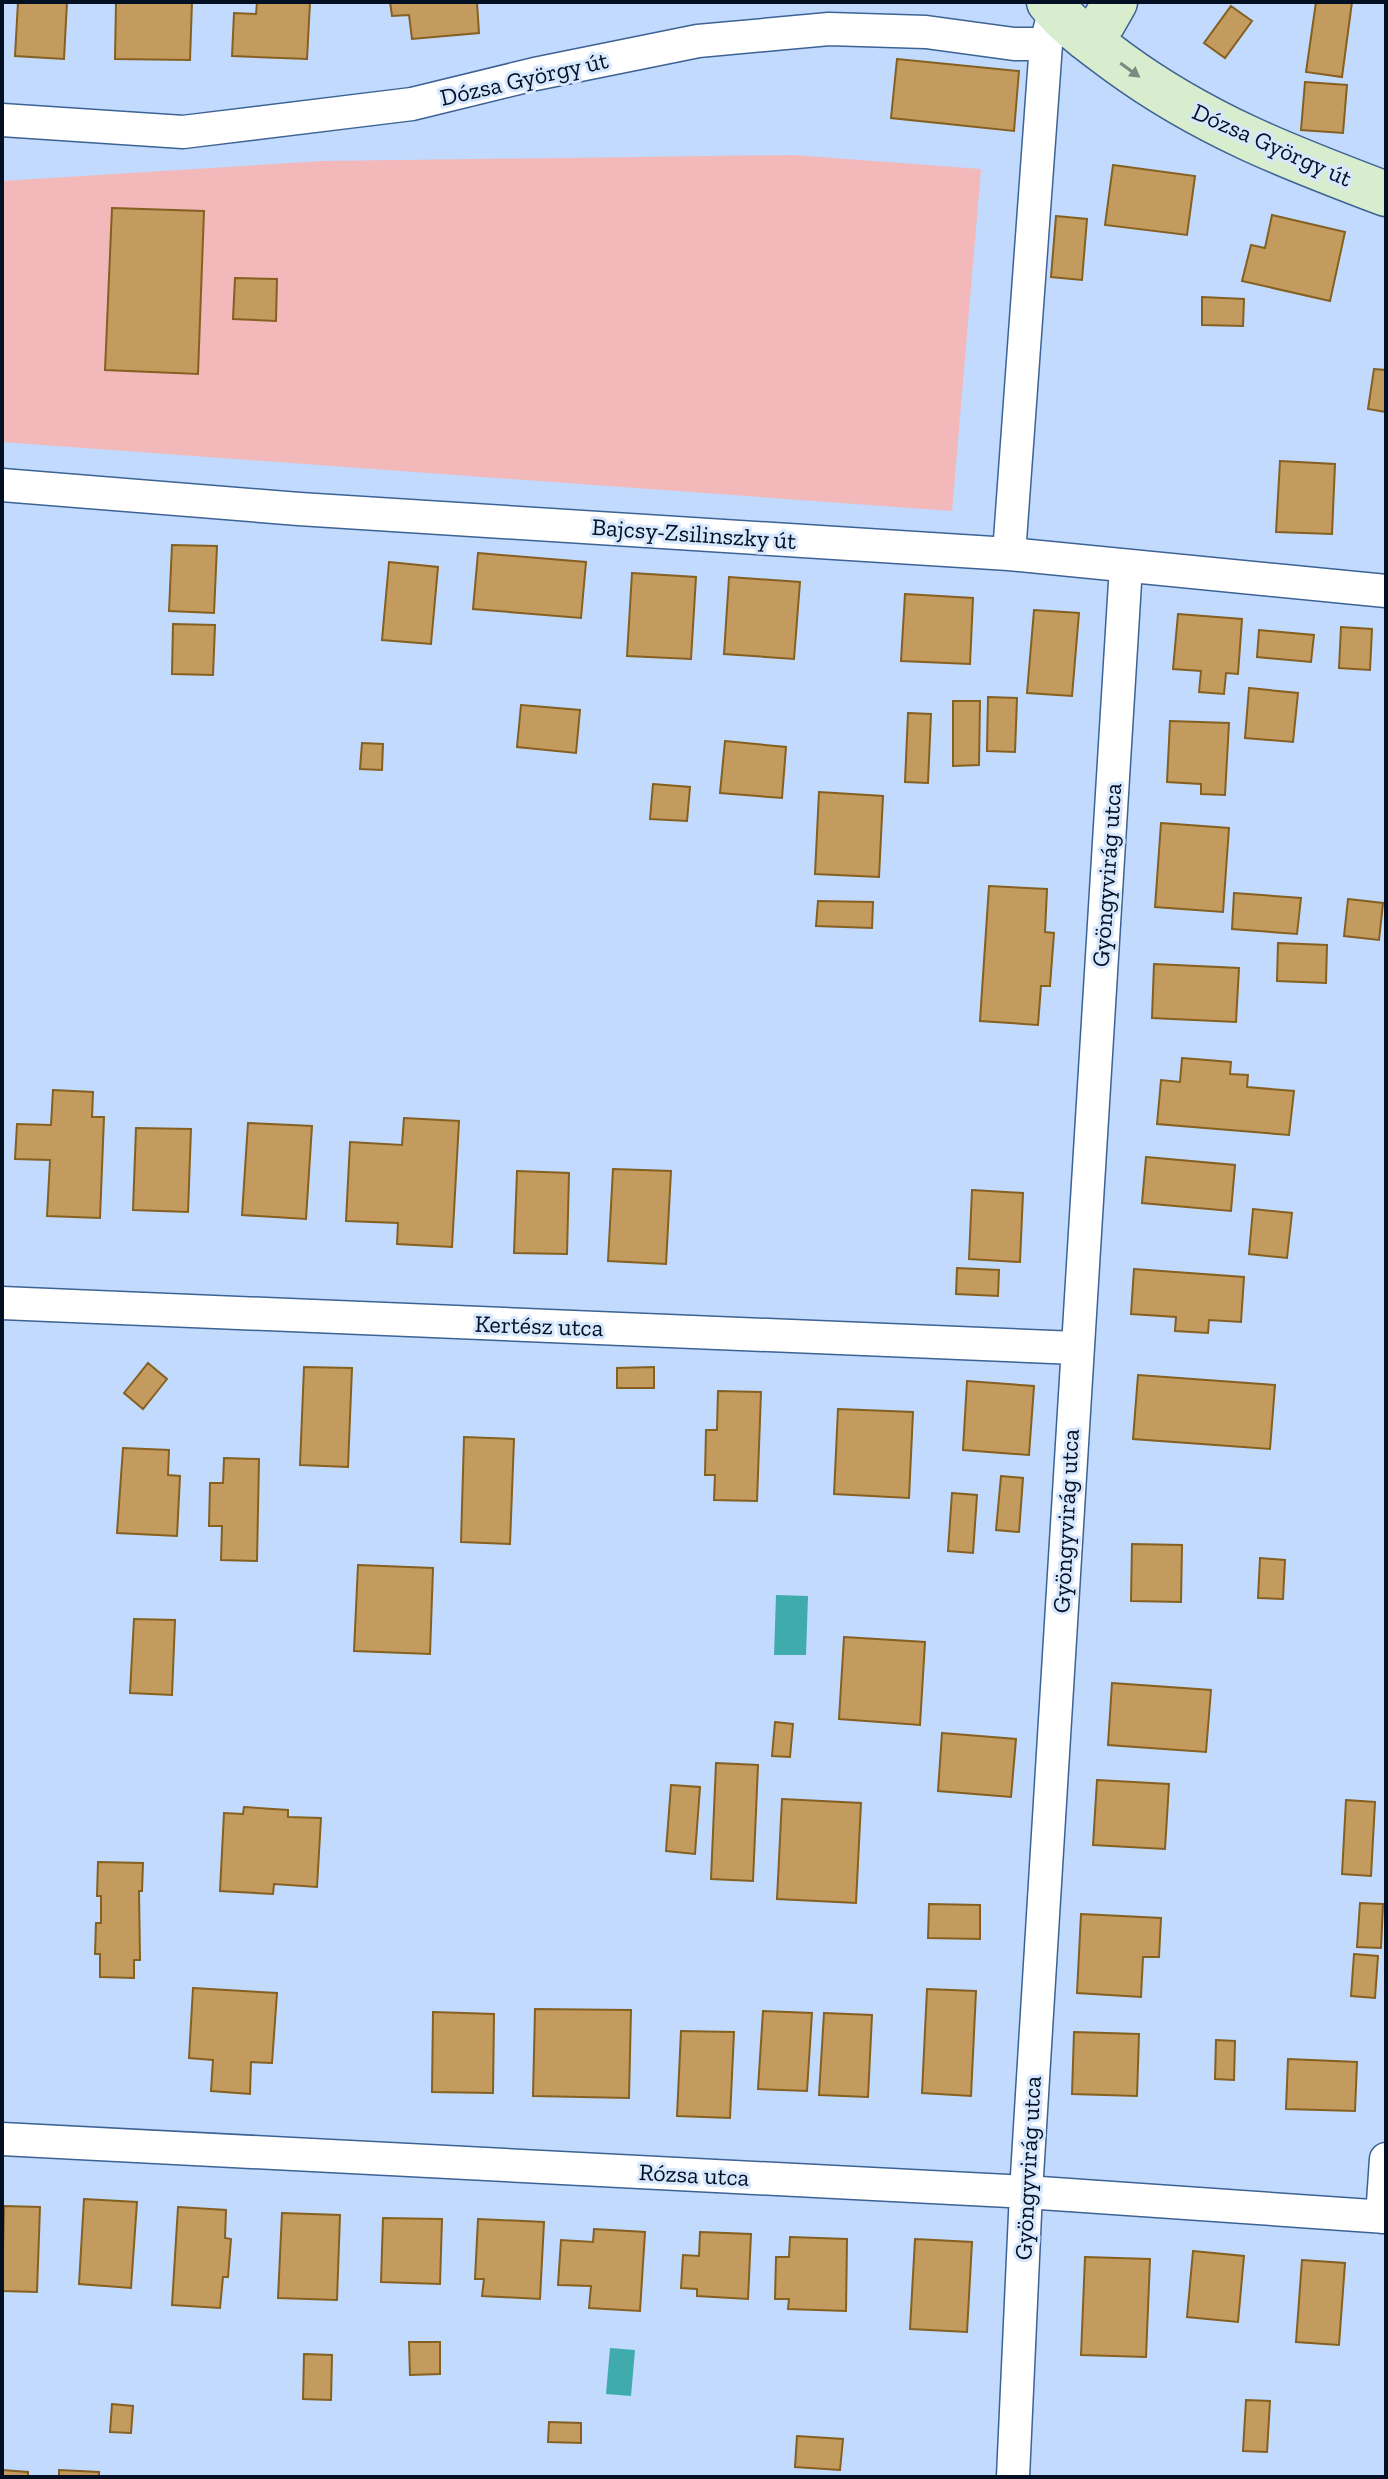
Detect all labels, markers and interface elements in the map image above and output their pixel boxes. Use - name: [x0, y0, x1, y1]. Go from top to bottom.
- street label: Dózsa György út: [437, 45, 611, 112]
- one-way arrow: [1119, 62, 1140, 78]
- street label: Dózsa György út: [1188, 96, 1357, 193]
- street label: Bajcsy-Zsilinszky út: [591, 512, 797, 555]
- street label: Gyöngyvirág utca: [1086, 782, 1127, 968]
- street label: Kertész utca: [474, 1309, 604, 1342]
- street label: Gyöngyvirág utca: [1046, 1428, 1085, 1614]
- street label: Gyöngyvirág utca: [1008, 2075, 1047, 2261]
- street label: Rózsa utca: [638, 2157, 750, 2192]

